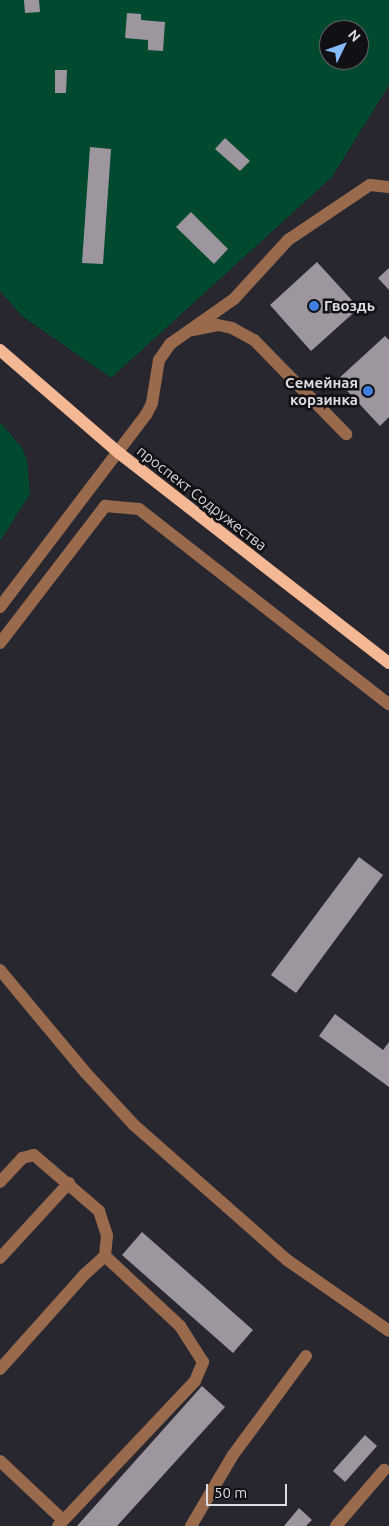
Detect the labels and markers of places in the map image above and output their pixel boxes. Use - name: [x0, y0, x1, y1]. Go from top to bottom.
- place label: Гвоздь: [324, 297, 375, 315]
- marker: Гвоздь: [308, 300, 320, 312]
- place label: Семейная корзинка: [285, 373, 358, 408]
- marker: Семейная корзинка: [362, 385, 374, 397]

